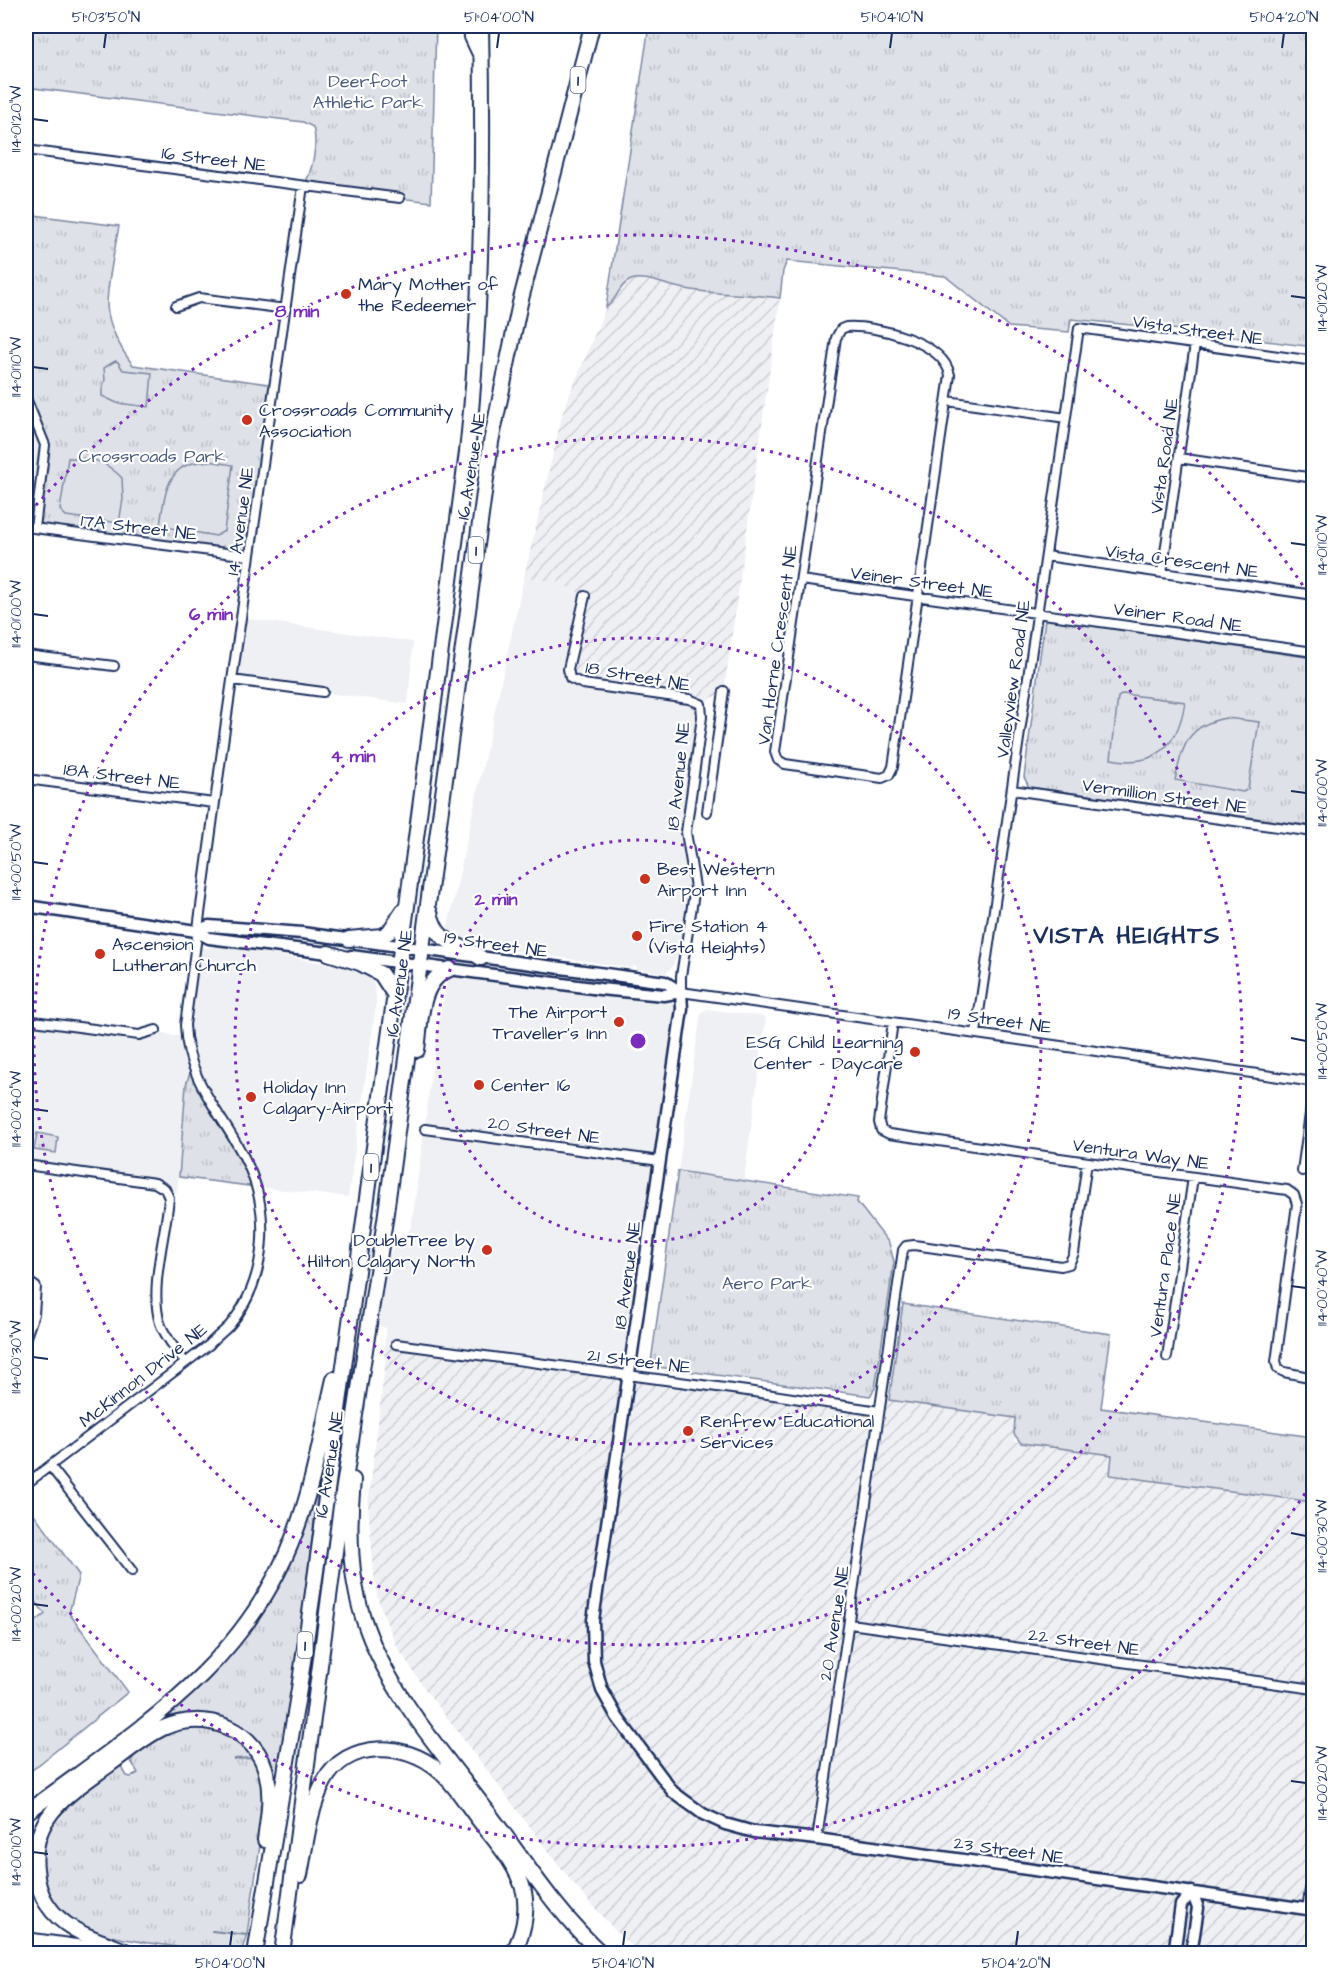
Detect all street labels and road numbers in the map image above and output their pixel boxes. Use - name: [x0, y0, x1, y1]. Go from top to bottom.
- road number: 1: [570, 67, 586, 93]
- street label: 16 Street NE: [160, 141, 268, 178]
- street label: Vista Street NE: [1131, 309, 1265, 352]
- street label: Vista Road NE: [1144, 396, 1185, 516]
- street label: 16 Avenue NE: [451, 410, 492, 522]
- street label: 14 Avenue NE: [221, 465, 261, 577]
- street label: 17A Street NE: [79, 508, 199, 547]
- road number: 1: [468, 537, 484, 563]
- street label: Vista Crescent NE: [1104, 538, 1261, 585]
- street label: Van Horne Crescent NE: [751, 543, 804, 747]
- street label: Veiner Street NE: [849, 560, 995, 605]
- street label: Veiner Road NE: [1112, 596, 1244, 639]
- street label: Valleyview Road NE: [990, 598, 1038, 760]
- street label: 18 Street NE: [584, 655, 693, 698]
- street label: 18 Avenue NE: [660, 720, 697, 831]
- street label: 18A Street NE: [62, 757, 182, 796]
- street label: Vermillion Street NE: [1080, 772, 1250, 821]
- street label: 19 Street NE: [442, 925, 550, 964]
- street label: 16 Avenue NE: [380, 927, 419, 1038]
- street label: 19 Street NE: [946, 1001, 1054, 1040]
- street label: 20 Street NE: [486, 1110, 602, 1151]
- street label: Ventura Way NE: [1071, 1133, 1211, 1178]
- road number: 1: [364, 1154, 378, 1180]
- street label: Ventura Place NE: [1143, 1190, 1188, 1339]
- street label: 18 Avenue NE: [608, 1219, 647, 1331]
- street label: McKinnon Drive NE: [74, 1317, 213, 1434]
- street label: 21 Street NE: [586, 1343, 693, 1380]
- street label: 16 Avenue NE: [309, 1408, 350, 1520]
- street label: 20 Avenue NE: [813, 1563, 856, 1683]
- street label: 22 Street NE: [1026, 1622, 1142, 1663]
- road number: 1: [298, 1632, 312, 1658]
- street label: 23 Street NE: [952, 1830, 1066, 1871]

